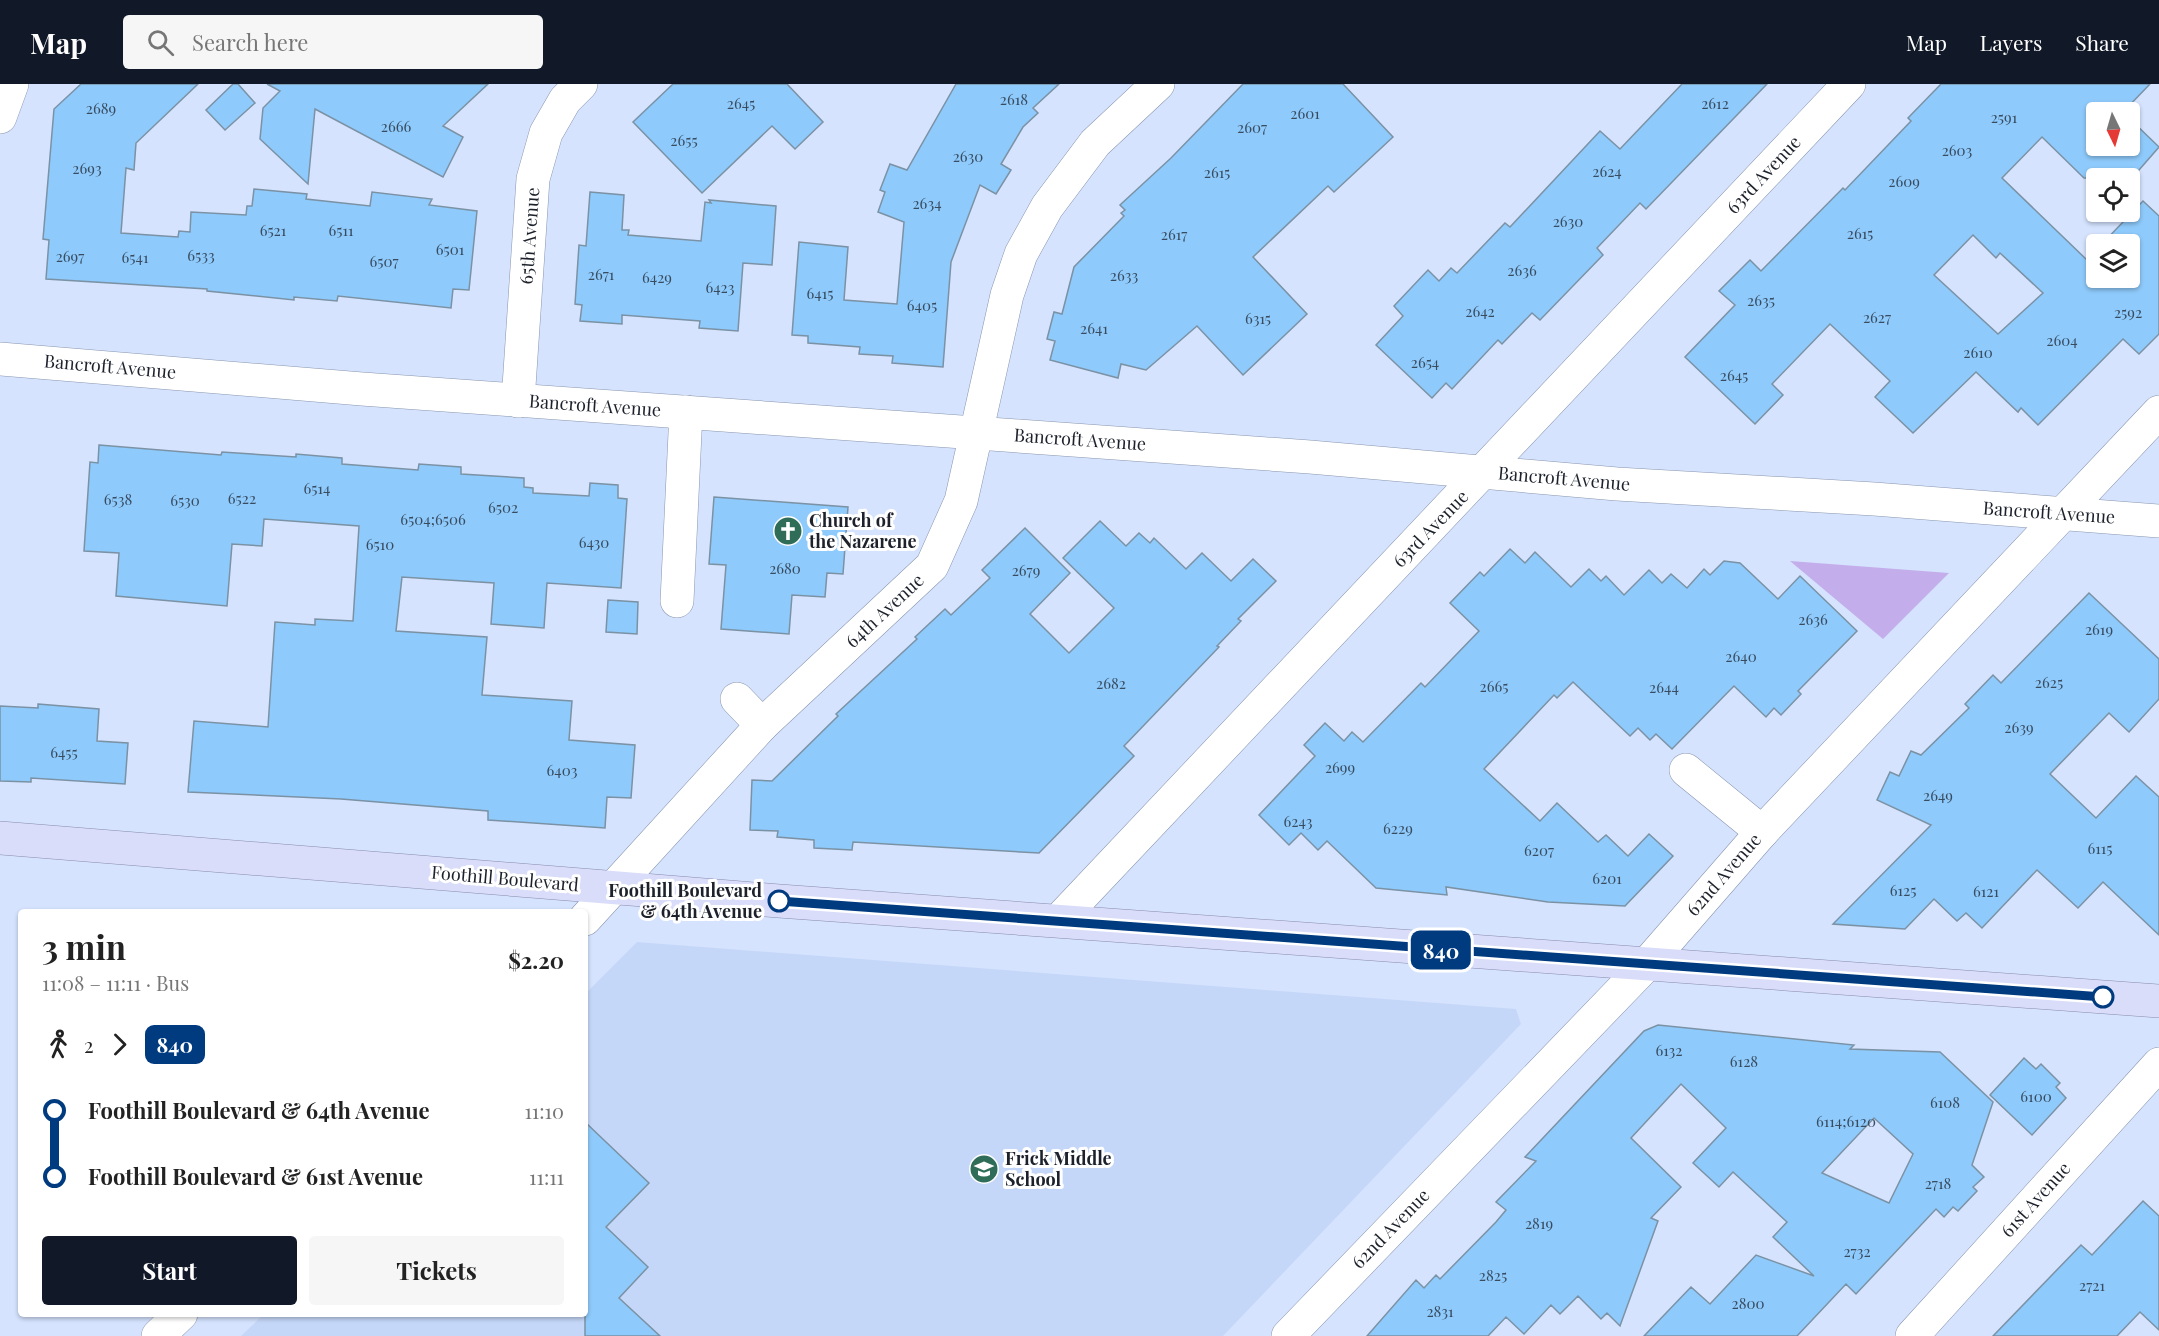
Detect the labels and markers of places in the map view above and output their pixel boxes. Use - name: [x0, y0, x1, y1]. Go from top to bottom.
- place label: Church of the Nazarene: [808, 508, 917, 553]
- church icon: Church of the Nazarene: [772, 515, 804, 547]
- place label: Foothill Boulevard & 64th Avenue: [608, 878, 762, 923]
- marker: Foothill Boulevard & 64th Avenue: [768, 890, 790, 912]
- unlabelled marker: [2092, 986, 2114, 1008]
- place label: Frick Middle School: [1005, 1146, 1112, 1191]
- school or university icon: Frick Middle School: [968, 1153, 1000, 1185]

